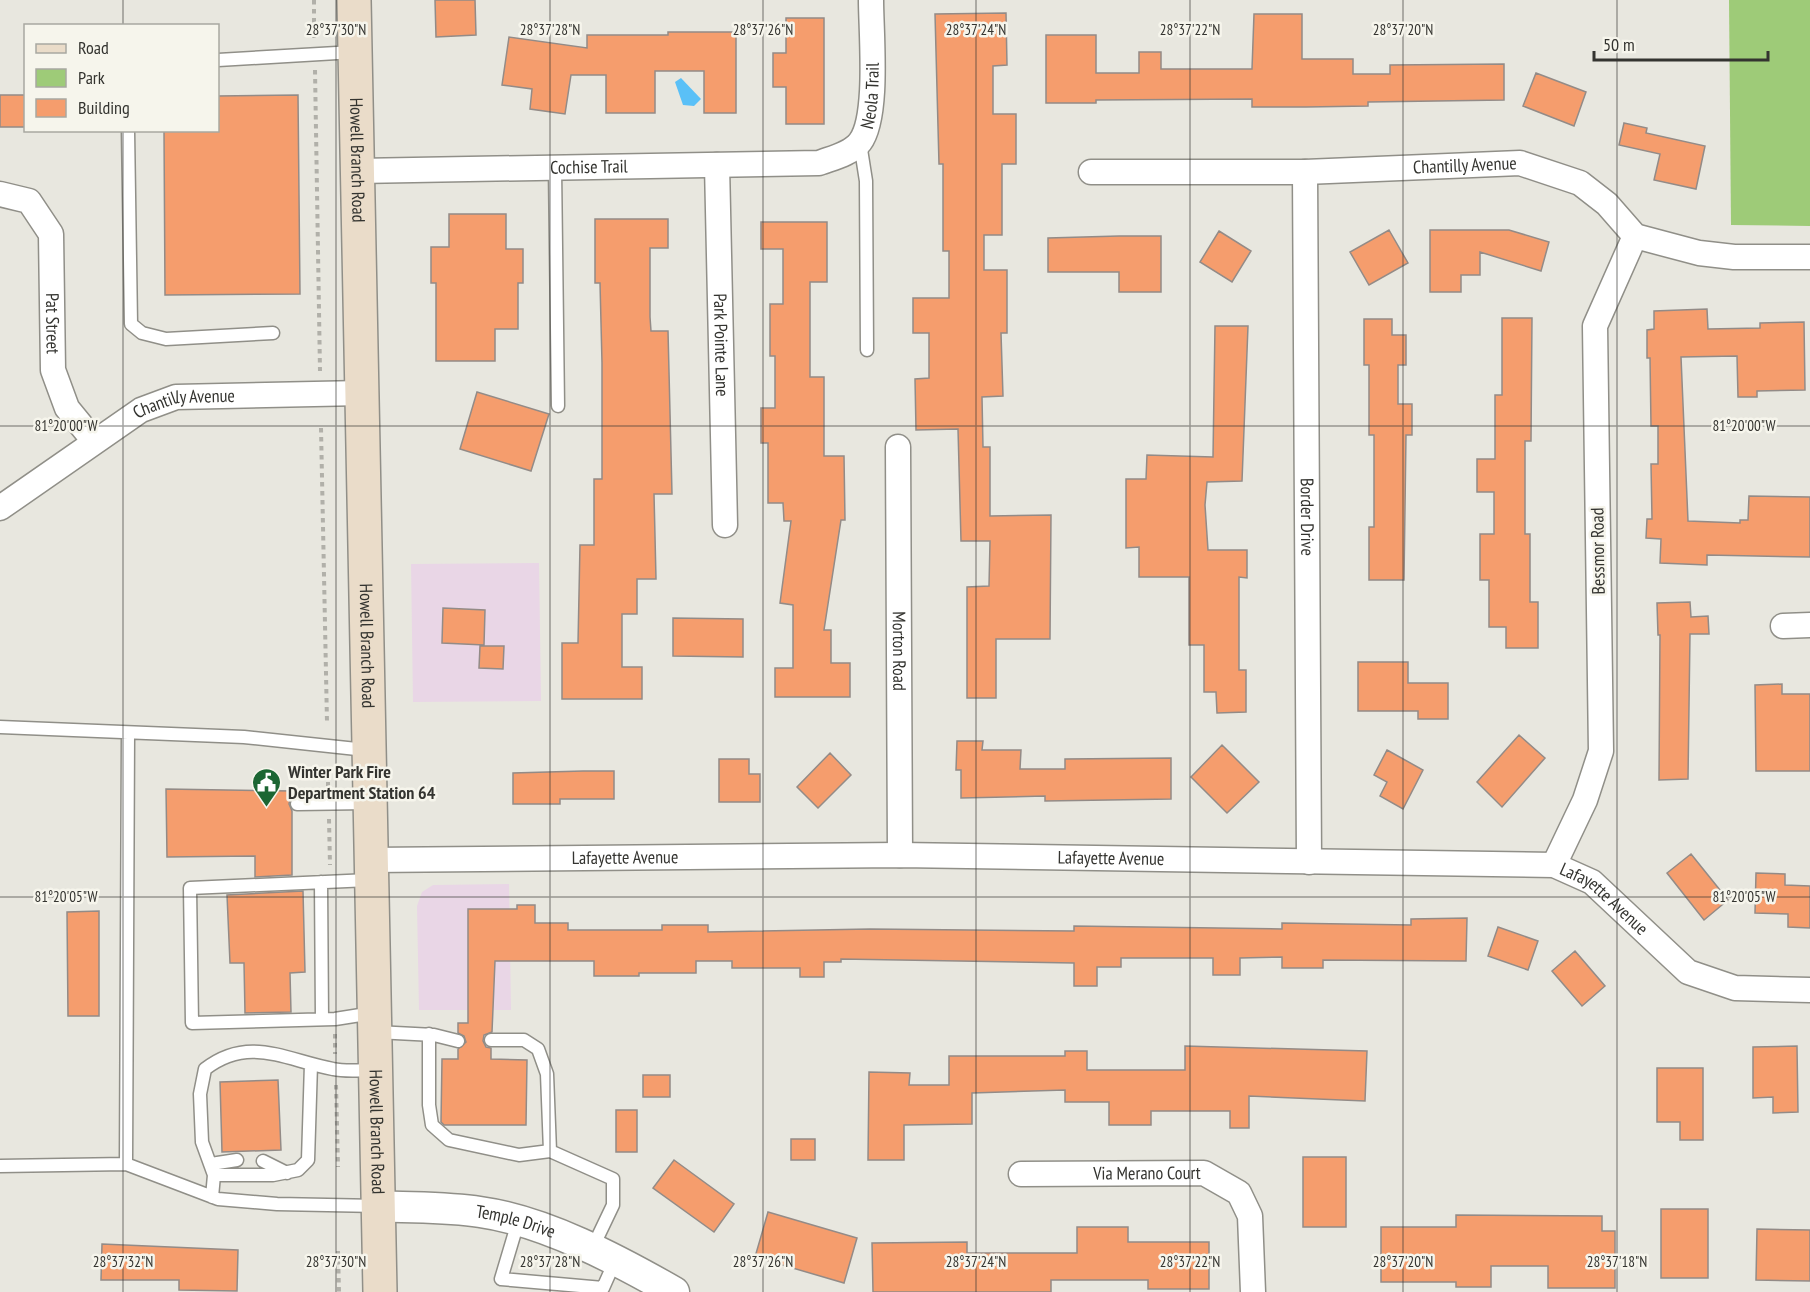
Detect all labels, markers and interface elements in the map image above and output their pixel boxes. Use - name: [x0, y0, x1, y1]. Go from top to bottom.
- text: 28°37'30"N: [306, 20, 366, 39]
- text: 28°37'28"N: [520, 20, 580, 39]
- text: 28°37'26"N: [733, 20, 793, 39]
- text: 28°37'24"N: [946, 20, 1006, 39]
- text: 28°37'22"N: [1160, 20, 1220, 39]
- text: 28°37'20"N: [1373, 20, 1433, 39]
- legend: [24, 24, 219, 132]
- scale bar: [1594, 24, 1768, 62]
- text: 50 m: [1603, 33, 1635, 56]
- text: Road: [78, 36, 109, 59]
- street label: Neola Trail: [855, 62, 884, 131]
- text: Park: [78, 66, 105, 89]
- text: Building: [78, 96, 130, 119]
- street label: Howell Branch Road: [345, 97, 370, 223]
- street label: Chantilly Avenue: [1413, 151, 1517, 178]
- street label: Cochise Trail: [550, 154, 629, 179]
- street label: Pat Street: [41, 293, 65, 354]
- street label: Park Pointe Lane: [709, 293, 734, 397]
- street label: Chantilly Avenue: [128, 384, 235, 423]
- text: 81°20'00"W: [34, 416, 98, 435]
- text: 81°20'00"W: [1712, 416, 1776, 435]
- street label: Border Drive: [1296, 478, 1319, 556]
- street label: Bessmor Road: [1585, 507, 1610, 595]
- street label: Howell Branch Road: [355, 583, 380, 709]
- street label: Morton Road: [888, 611, 911, 691]
- place label: Winter Park Fire Department Station 64: [287, 760, 436, 804]
- public building icon: Winter Park Fire Department Station 64: [251, 766, 283, 808]
- street label: Lafayette Avenue: [572, 845, 678, 869]
- street label: Lafayette Avenue: [1058, 845, 1164, 870]
- street label: Lafayette Avenue: [1556, 857, 1653, 940]
- text: 81°20'05"W: [34, 887, 98, 906]
- text: 81°20'05"W: [1712, 887, 1776, 906]
- street label: Howell Branch Road: [365, 1069, 390, 1194]
- street label: Via Merano Court: [1092, 1161, 1201, 1185]
- street label: Temple Drive: [475, 1200, 559, 1243]
- text: 28°37'32"N: [93, 1252, 153, 1271]
- text: 28°37'30"N: [306, 1252, 366, 1271]
- text: 28°37'28"N: [520, 1252, 580, 1271]
- text: 28°37'26"N: [733, 1252, 793, 1271]
- text: 28°37'24"N: [946, 1252, 1006, 1271]
- text: 28°37'22"N: [1160, 1252, 1220, 1271]
- text: 28°37'20"N: [1373, 1252, 1433, 1271]
- text: 28°37'18"N: [1587, 1252, 1647, 1271]

